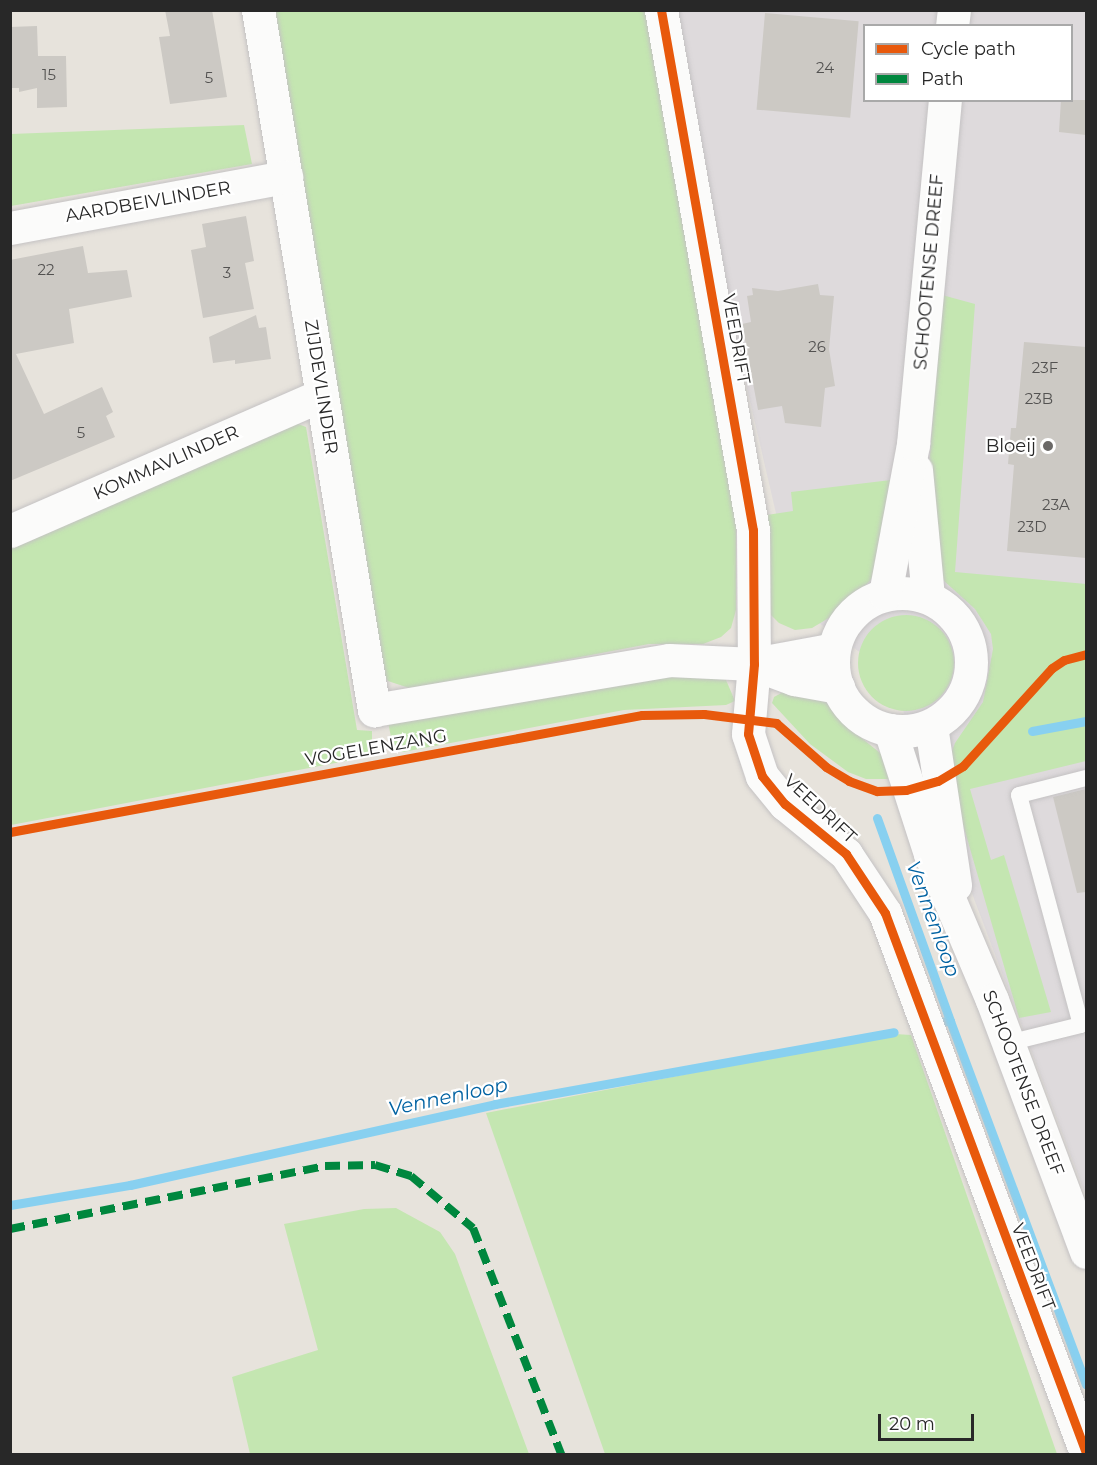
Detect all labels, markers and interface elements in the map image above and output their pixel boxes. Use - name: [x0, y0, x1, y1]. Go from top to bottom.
- legend: [863, 24, 1073, 102]
- text: Cycle path: [921, 38, 1016, 60]
- house number: 24: [816, 59, 834, 77]
- house number: 15: [42, 66, 56, 84]
- text: Path: [921, 68, 964, 90]
- house number: 5: [205, 69, 213, 87]
- street label: SCHOOTENSE DREEF: [910, 173, 948, 371]
- street label: AARDBEIVLINDER: [64, 177, 232, 227]
- house number: 22: [37, 261, 55, 279]
- house number: 3: [223, 264, 231, 282]
- street label: VEEDRIFT: [717, 292, 755, 386]
- street label: ZIJDEVLINDER: [300, 318, 342, 456]
- house number: 26: [808, 338, 826, 356]
- house number: 23F: [1032, 359, 1058, 377]
- house number: 23B: [1025, 390, 1053, 408]
- street label: KOMMAVLINDER: [90, 421, 242, 505]
- house number: 5: [77, 424, 85, 442]
- place label: Bloeij: [986, 435, 1036, 457]
- marker: Bloeij: [1041, 439, 1055, 453]
- house number: 23A: [1042, 496, 1070, 514]
- house number: 23D: [1017, 518, 1047, 536]
- street label: VOGELENZANG: [303, 725, 449, 771]
- street label: VEEDRIFT: [779, 770, 861, 848]
- water label: Vennenloop: [901, 858, 965, 980]
- street label: SCHOOTENSE DREEF: [978, 987, 1068, 1179]
- water label: Vennenloop: [386, 1073, 510, 1121]
- street label: VEEDRIFT: [1007, 1220, 1059, 1314]
- scale bar: [881, 1402, 977, 1440]
- text: 20 m: [889, 1413, 935, 1435]

